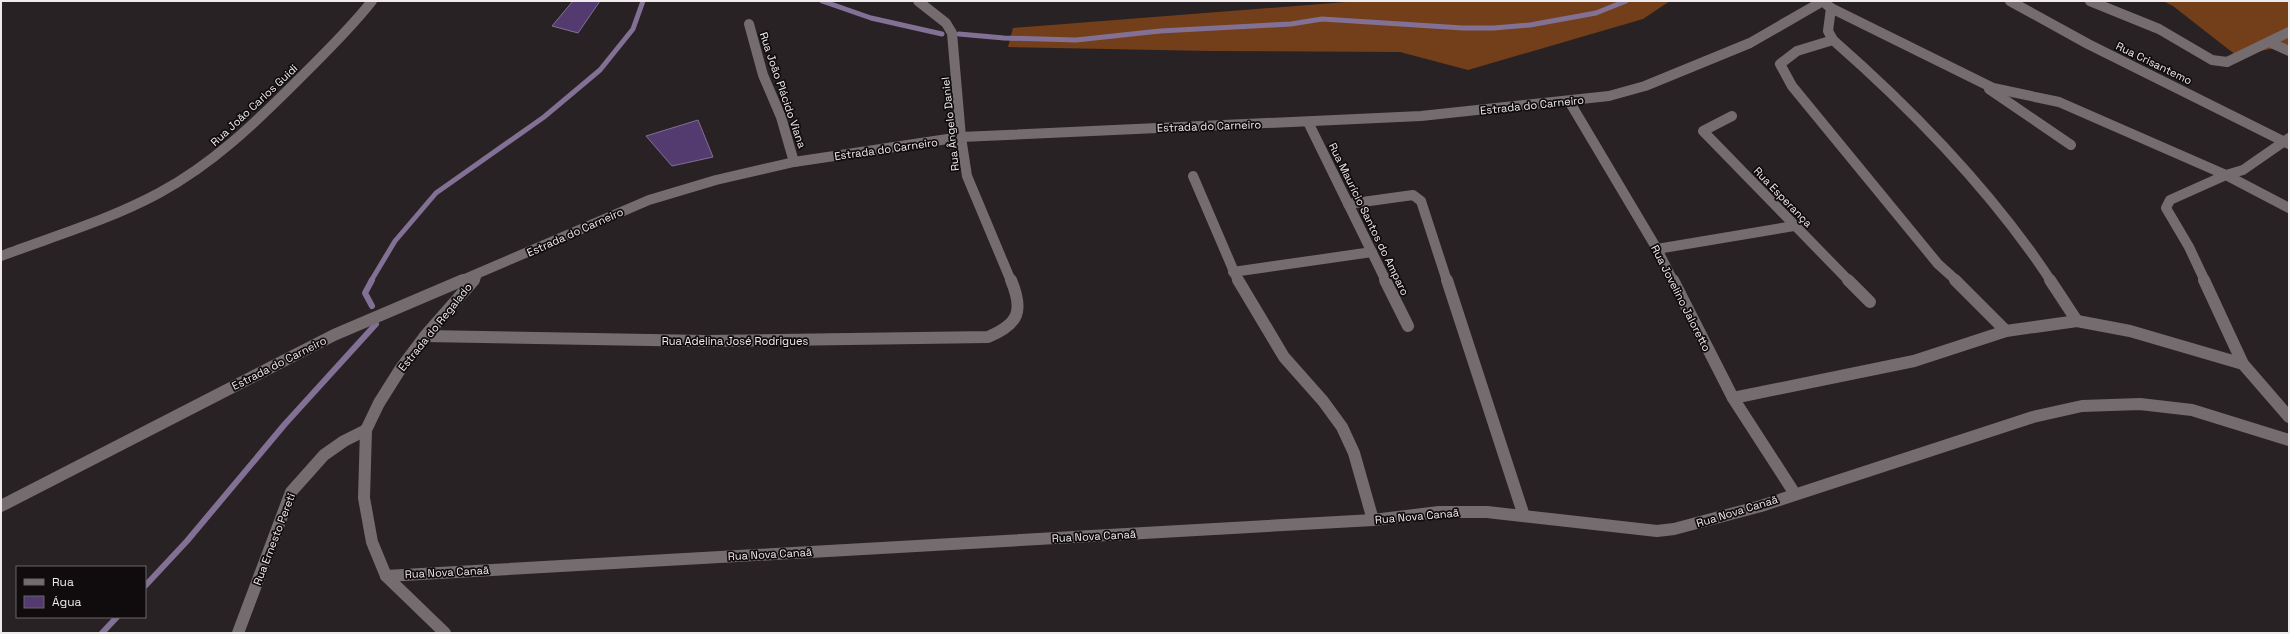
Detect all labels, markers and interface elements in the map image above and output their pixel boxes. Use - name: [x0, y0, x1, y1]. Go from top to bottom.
- street label: Rua João Plácido Viana: [757, 30, 810, 151]
- street label: Rua Crisantemo: [2114, 39, 2195, 88]
- street label: Rua João Carlos Guidi: [208, 61, 301, 149]
- street label: Rua Ângelo Daniel: [938, 76, 962, 172]
- street label: Estrada do Carneiro: [1479, 93, 1585, 117]
- street label: Estrada do Carneiro: [1157, 117, 1262, 135]
- street label: Estrada do Carneiro: [833, 135, 939, 163]
- street label: Rua Maurício Santos do Amparo: [1326, 140, 1412, 298]
- street label: Rua Esperança: [1751, 164, 1816, 231]
- street label: Estrada do Carneiro: [525, 204, 626, 260]
- street label: Rua Jovelino Jaloretto: [1648, 242, 1714, 354]
- street label: Estrada do Regalado: [395, 280, 475, 374]
- street label: Estrada do Carneiro: [229, 333, 329, 393]
- street label: Rua Adelina José Rodrigues: [662, 334, 808, 348]
- street label: Rua Ernesto Pereti: [250, 491, 298, 587]
- street label: Rua Nova Canaã: [1695, 492, 1780, 530]
- street label: Rua Nova Canaã: [1374, 505, 1460, 527]
- street label: Rua Nova Canaã: [1051, 527, 1137, 545]
- street label: Rua Nova Canaã: [727, 545, 813, 563]
- street label: Rua Nova Canaã: [404, 563, 490, 581]
- legend: [16, 566, 146, 618]
- text: Rua: [52, 574, 74, 590]
- text: Água: [52, 594, 82, 610]

